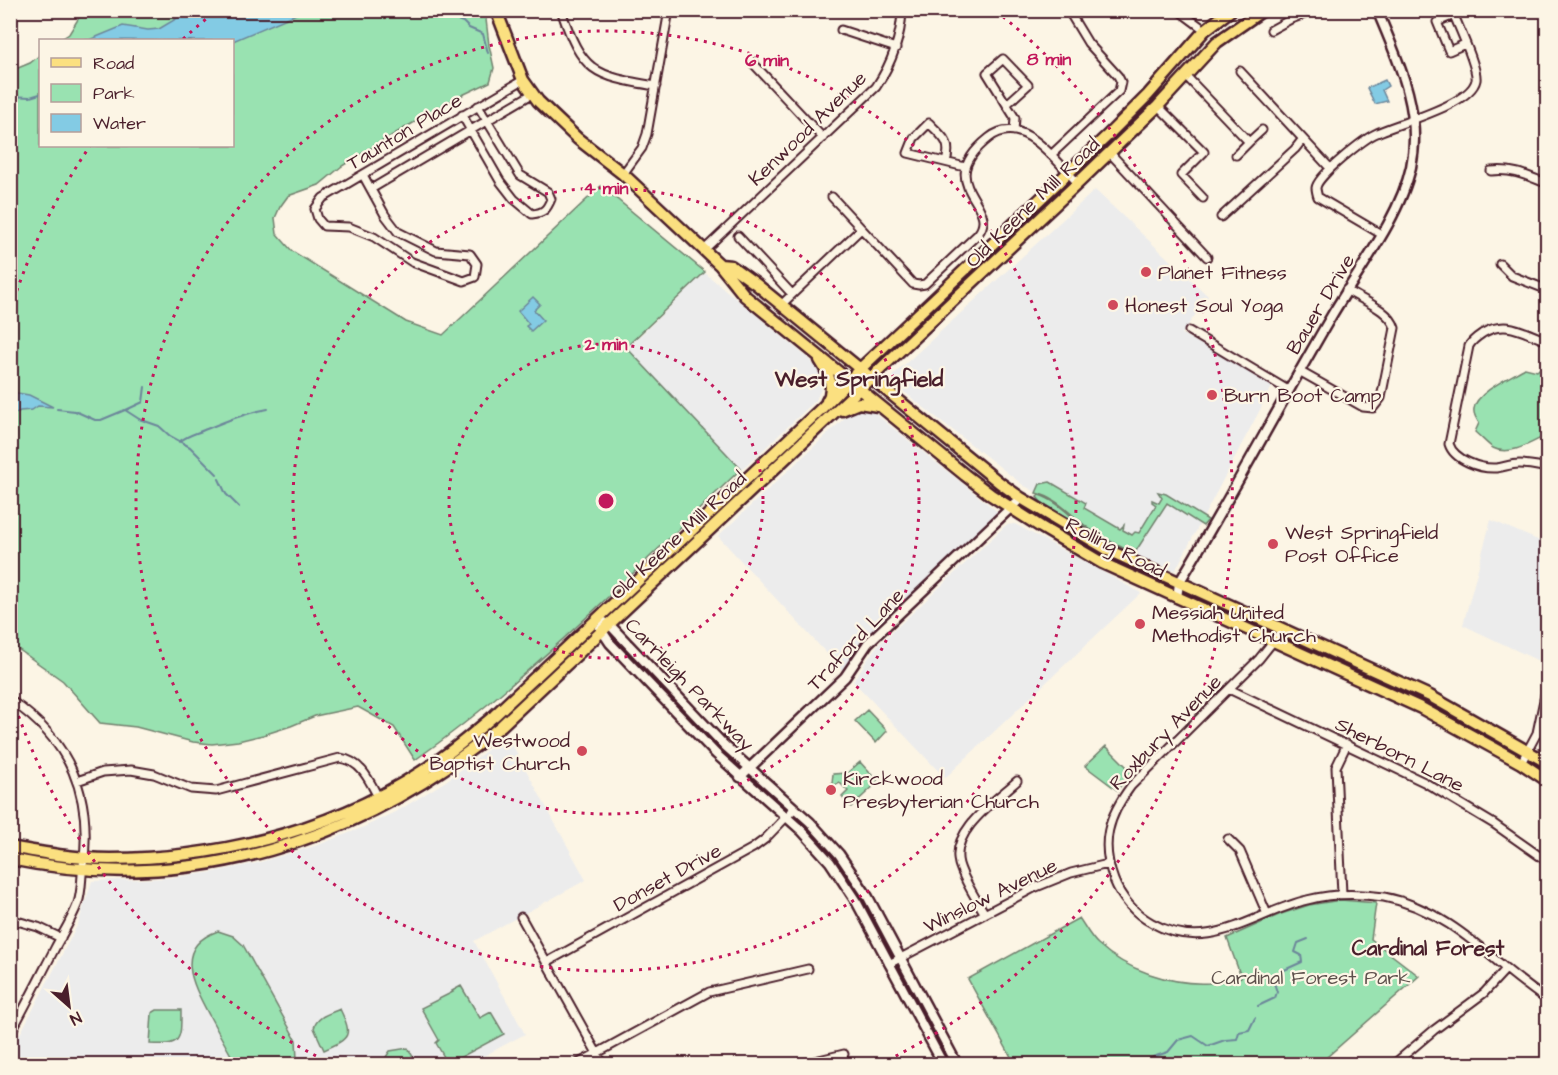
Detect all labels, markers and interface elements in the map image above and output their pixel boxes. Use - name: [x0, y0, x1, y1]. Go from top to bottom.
- legend: [39, 39, 234, 147]
- text: 8 min: [1027, 47, 1071, 72]
- text: 6 min: [745, 48, 789, 73]
- text: Road: [93, 51, 134, 76]
- street label: Kenwood Avenue: [742, 65, 873, 193]
- text: Park: [93, 81, 135, 106]
- street label: Taunton Place: [342, 86, 467, 177]
- text: Water: [93, 111, 146, 136]
- street label: Old Keene Mill Road: [959, 131, 1106, 274]
- text: 4 min: [583, 176, 629, 201]
- street label: Bauer Drive: [1280, 249, 1362, 360]
- place label: Planet Fitness: [1158, 259, 1287, 287]
- marker: Planet Fitness: [1139, 265, 1153, 279]
- place label: Honest Soul Yoga: [1125, 292, 1283, 321]
- marker: Honest Soul Yoga: [1106, 298, 1120, 312]
- text: 2 min: [583, 332, 628, 357]
- district label: West Springfield: [774, 364, 944, 396]
- place label: Burn Boot Camp: [1224, 382, 1381, 410]
- marker: Burn Boot Camp: [1205, 388, 1219, 402]
- street label: Old Keene Mill Road: [604, 465, 753, 606]
- centre of rings: [596, 491, 616, 511]
- street label: Rolling Road: [1060, 511, 1171, 586]
- place label: West Springfield Post Office: [1285, 519, 1438, 570]
- marker: West Springfield Post Office: [1266, 537, 1280, 551]
- street label: Traford Lane: [801, 582, 911, 697]
- place label: Messiah United Methodist Church: [1152, 599, 1316, 650]
- street label: Carrleigh Parkway: [618, 612, 760, 758]
- marker: Messiah United Methodist Church: [1133, 617, 1147, 631]
- street label: Roxbury Avenue: [1103, 668, 1229, 798]
- street label: Sherborn Lane: [1330, 710, 1469, 799]
- place label: Westwood Baptist Church: [429, 727, 570, 778]
- marker: Westwood Baptist Church: [575, 744, 589, 758]
- place label: Kirckwood Presbyterian Church: [843, 765, 1039, 817]
- marker: Kirckwood Presbyterian Church: [824, 783, 838, 797]
- street label: Donset Drive: [608, 837, 727, 919]
- street label: Winslow Avenue: [919, 851, 1062, 940]
- district label: Cardinal Forest: [1352, 934, 1505, 963]
- park label: Cardinal Forest Park: [1211, 964, 1411, 992]
- north arrow: [39, 976, 99, 1036]
- text: N: [66, 1006, 85, 1030]

